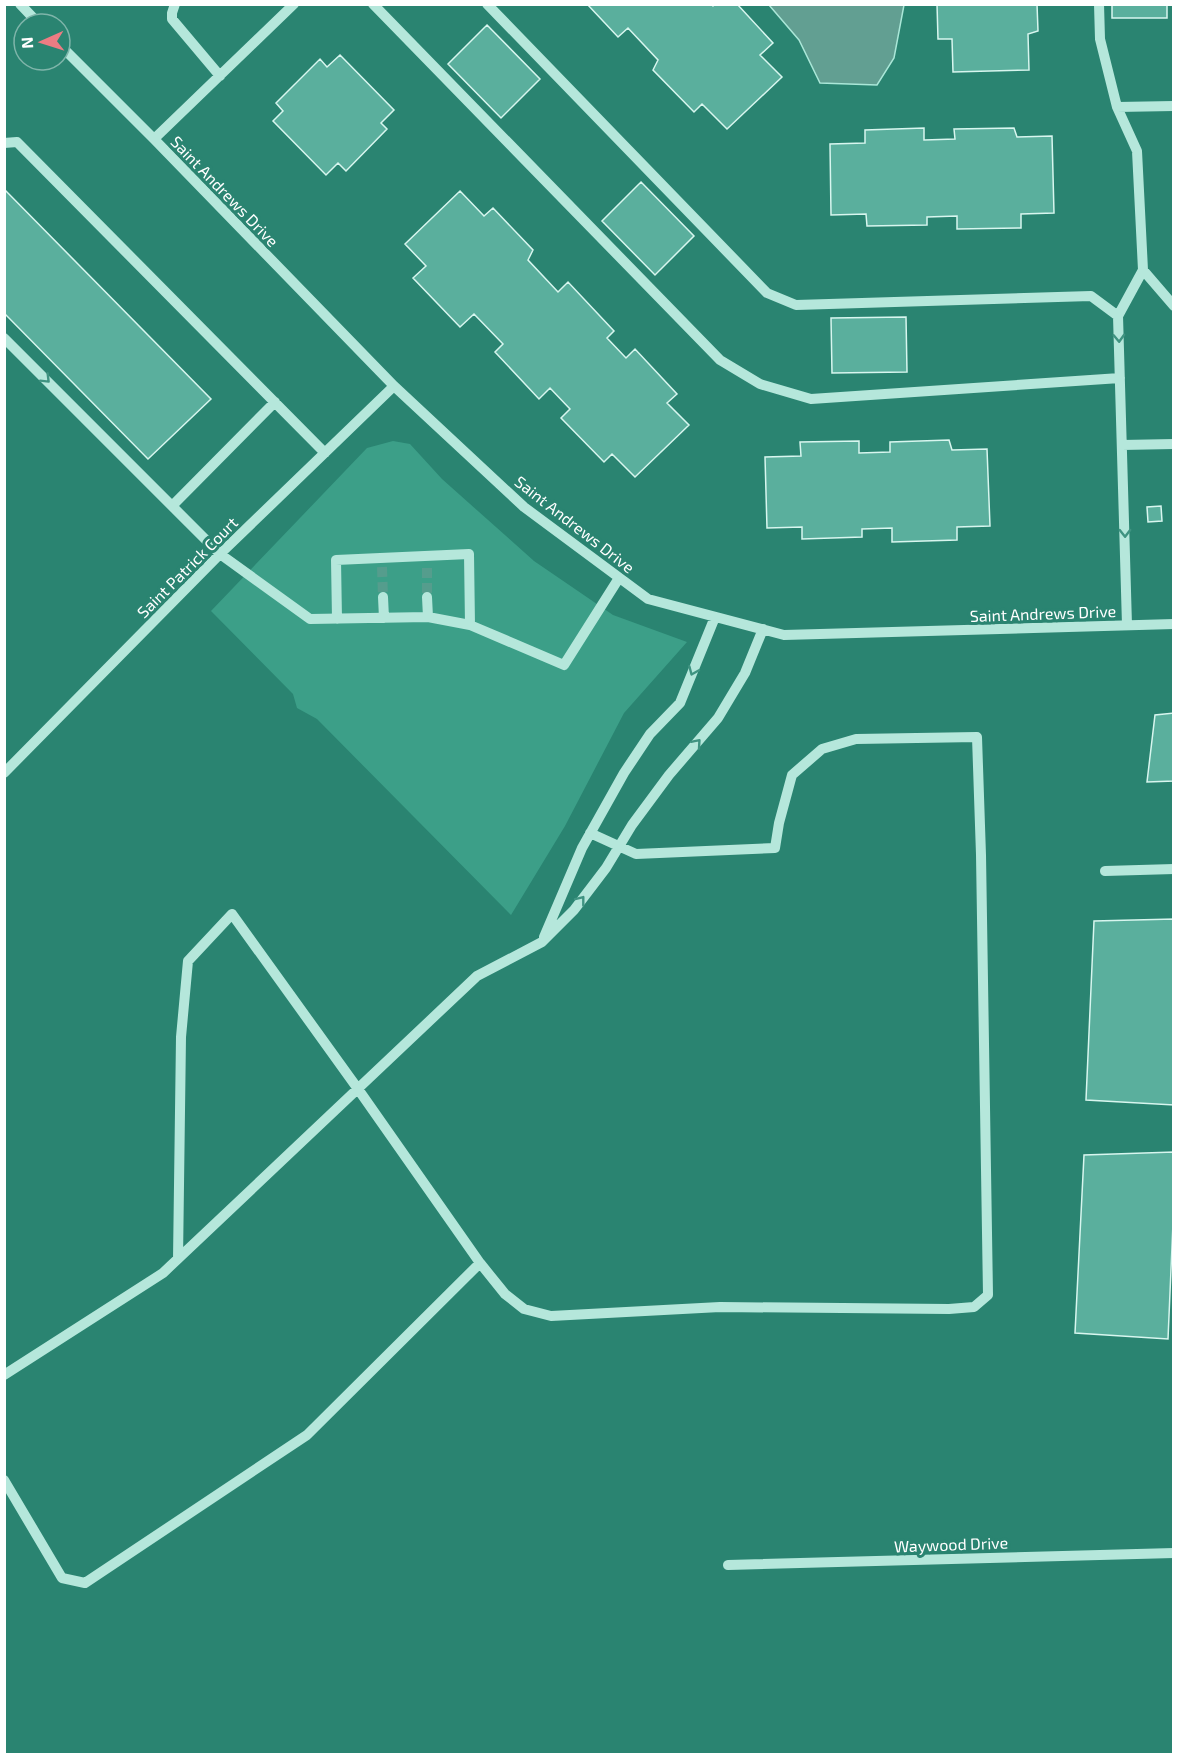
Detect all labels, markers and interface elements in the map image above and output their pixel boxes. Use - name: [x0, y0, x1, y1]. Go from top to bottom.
- north arrow: [12, 12, 72, 72]
- text: N: [17, 37, 36, 49]
- street label: Saint Andrews Drive: [167, 132, 283, 250]
- one-way arrow: [1113, 333, 1125, 342]
- one-way arrow: [38, 372, 49, 383]
- street label: Saint Andrews Drive: [511, 471, 639, 577]
- street label: Saint Patrick Court: [133, 513, 241, 621]
- one-way arrow: [1118, 528, 1131, 537]
- street label: Saint Andrews Drive: [970, 601, 1116, 625]
- one-way arrow: [688, 665, 700, 676]
- one-way arrow: [690, 739, 701, 750]
- one-way arrow: [574, 895, 585, 906]
- street label: Waywood Drive: [894, 1533, 1008, 1555]

